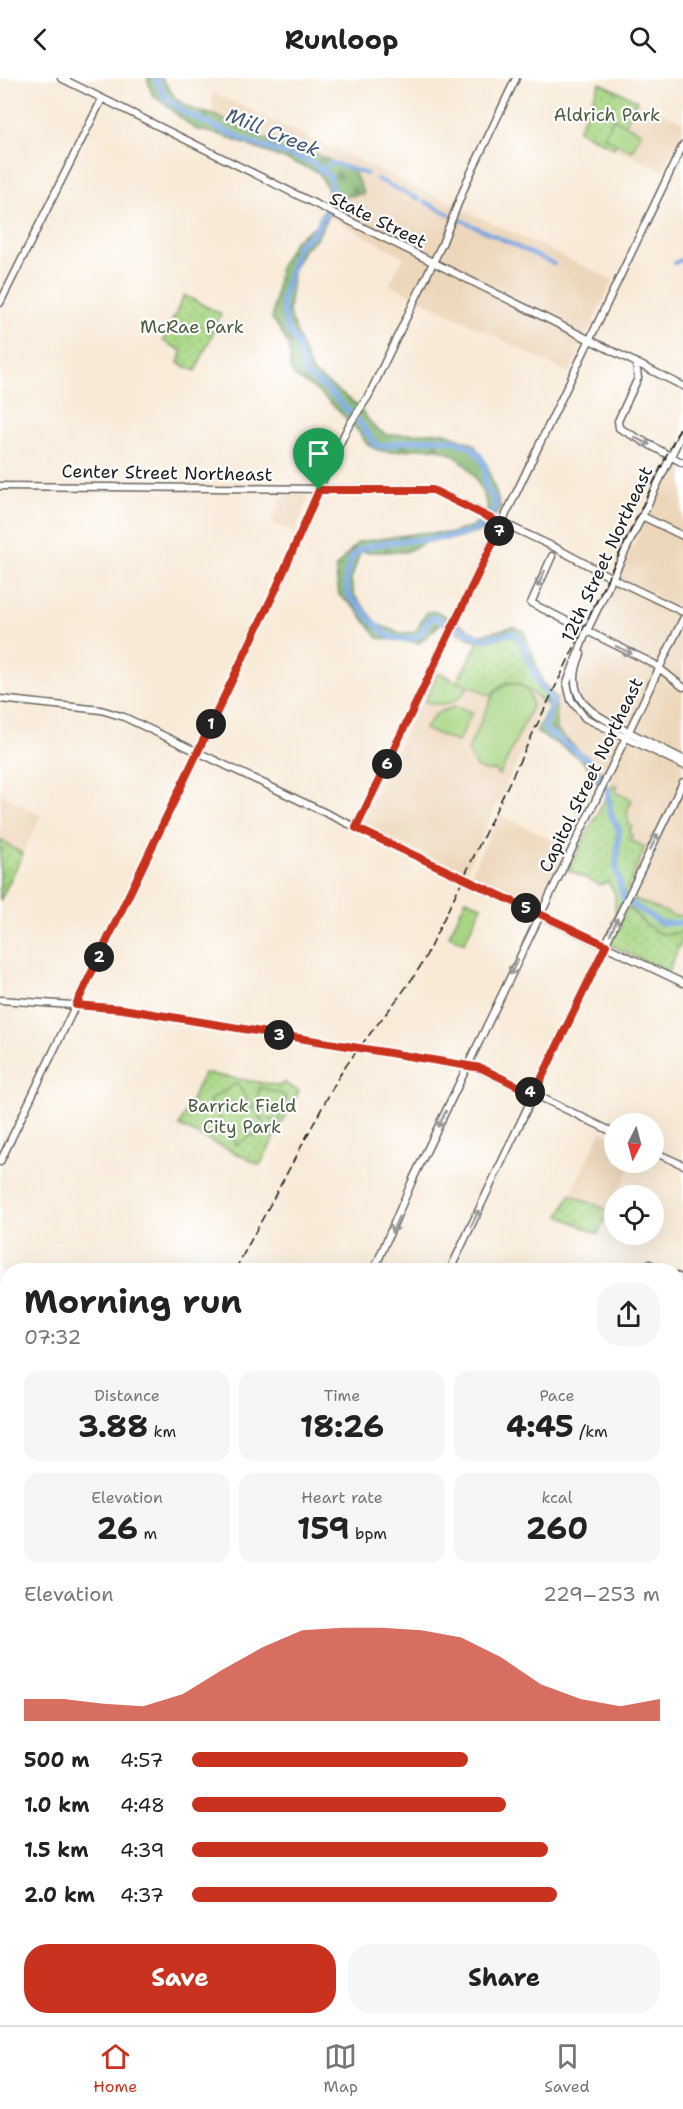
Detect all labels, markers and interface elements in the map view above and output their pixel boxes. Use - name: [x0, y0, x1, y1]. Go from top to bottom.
- text: Runloop: [284, 21, 399, 58]
- icon: back: [24, 23, 57, 56]
- icon: search: [626, 23, 659, 56]
- water label: Mill Creek: [222, 101, 324, 163]
- park label: Aldrich Park: [554, 103, 660, 127]
- street label: State Street: [326, 186, 430, 254]
- park label: McRae Park: [140, 315, 244, 339]
- pin: [293, 428, 344, 490]
- one-way arrow: [633, 436, 651, 448]
- icon: arrive: [302, 437, 335, 470]
- street label: Center Street Northeast: [61, 459, 273, 487]
- street label: 12th Street Northeast: [556, 462, 658, 646]
- pin: 7: [484, 516, 514, 546]
- text: 7: [493, 520, 505, 541]
- one-way arrow: [535, 570, 547, 588]
- one-way arrow: [614, 644, 632, 656]
- street label: Capitol Street Northeast: [533, 673, 649, 876]
- pin: 1: [196, 709, 226, 739]
- text: 1: [207, 713, 215, 734]
- pin: 6: [372, 749, 402, 779]
- text: 6: [381, 753, 393, 774]
- one-way arrow: [649, 833, 661, 851]
- pin: 5: [511, 893, 541, 923]
- text: 5: [521, 897, 531, 918]
- one-way arrow: [609, 917, 621, 935]
- pin: 2: [84, 942, 114, 972]
- text: 2: [93, 946, 105, 967]
- one-way arrow: [507, 958, 519, 976]
- pin: 3: [264, 1020, 294, 1050]
- text: 3: [273, 1024, 285, 1045]
- pin: 4: [515, 1077, 545, 1107]
- text: 4: [524, 1081, 536, 1102]
- park label: Barrick Field City Park: [188, 1094, 296, 1139]
- one-way arrow: [435, 1109, 447, 1127]
- north arrow: [604, 1113, 664, 1173]
- map controls: [604, 1113, 664, 1245]
- button: locate: [604, 1185, 664, 1245]
- one-way arrow: [470, 1209, 482, 1227]
- one-way arrow: [389, 1215, 400, 1234]
- text: Morning run: [24, 1279, 242, 1324]
- button: share: [597, 1283, 660, 1346]
- text: 07:32: [24, 1324, 81, 1350]
- text: Distance: [94, 1385, 160, 1406]
- text: Time: [324, 1385, 360, 1406]
- text: Pace: [539, 1385, 575, 1406]
- text: 3.88: [78, 1406, 148, 1447]
- text: 18:26: [300, 1406, 384, 1447]
- text: 4:45: [506, 1406, 574, 1447]
- text: km: [148, 1421, 176, 1442]
- text: /km: [574, 1421, 608, 1442]
- text: Elevation: [91, 1487, 163, 1508]
- text: Heart rate: [301, 1487, 383, 1508]
- text: kcal: [541, 1487, 573, 1508]
- text: 26: [97, 1508, 138, 1549]
- text: 159: [297, 1508, 349, 1549]
- text: 260: [526, 1508, 588, 1549]
- text: m: [138, 1523, 157, 1544]
- text: bpm: [349, 1523, 387, 1544]
- text: Elevation: [24, 1581, 114, 1607]
- text: 229–253 m: [543, 1581, 660, 1607]
- text: 500 m: [24, 1747, 90, 1773]
- text: 4:57: [120, 1747, 163, 1773]
- text: 1.0 km: [24, 1792, 89, 1818]
- text: 4:48: [120, 1792, 165, 1818]
- text: 1.5 km: [24, 1837, 88, 1863]
- text: 4:39: [120, 1837, 165, 1863]
- text: 2.0 km: [24, 1882, 95, 1908]
- text: 4:37: [120, 1882, 164, 1908]
- button: Save: [24, 1944, 336, 2013]
- button: Share: [348, 1944, 660, 2013]
- tab: Home: [93, 2040, 137, 2097]
- tab: Map: [324, 2040, 358, 2097]
- tab: Saved: [544, 2040, 590, 2097]

